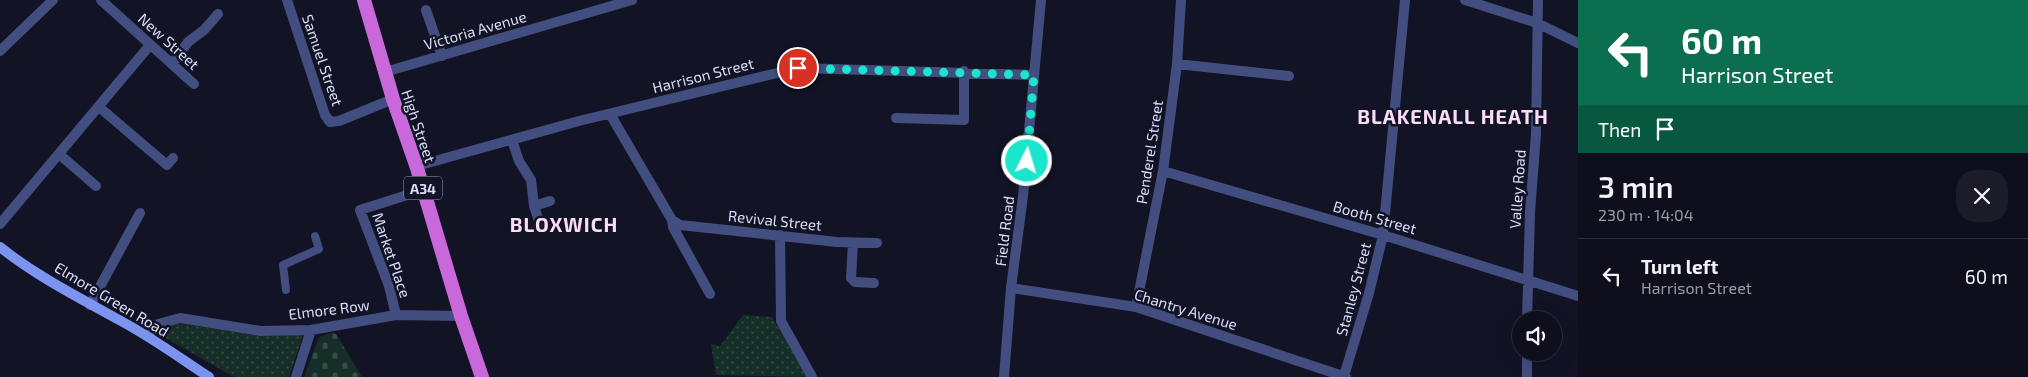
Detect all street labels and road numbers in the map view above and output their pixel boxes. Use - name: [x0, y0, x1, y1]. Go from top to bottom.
- street label: Victoria Avenue: [422, 7, 528, 53]
- street label: New Street: [135, 9, 203, 73]
- street label: Samuel Street: [299, 12, 347, 108]
- street label: Harrison Street: [650, 54, 756, 96]
- street label: High Street: [398, 87, 440, 165]
- street label: Penderel Street: [1132, 98, 1166, 205]
- street label: Valley Road: [1505, 149, 1529, 229]
- road number: A34: [404, 177, 442, 200]
- street label: Field Road: [991, 195, 1017, 267]
- street label: Booth Street: [1331, 197, 1419, 238]
- street label: Revival Street: [727, 206, 823, 234]
- street label: Market Place: [369, 210, 415, 300]
- street label: Stanley Street: [1332, 240, 1374, 338]
- street label: Elmore Green Road: [52, 258, 172, 340]
- street label: Chantry Avenue: [1132, 285, 1240, 333]
- street label: Elmore Row: [287, 295, 371, 323]

